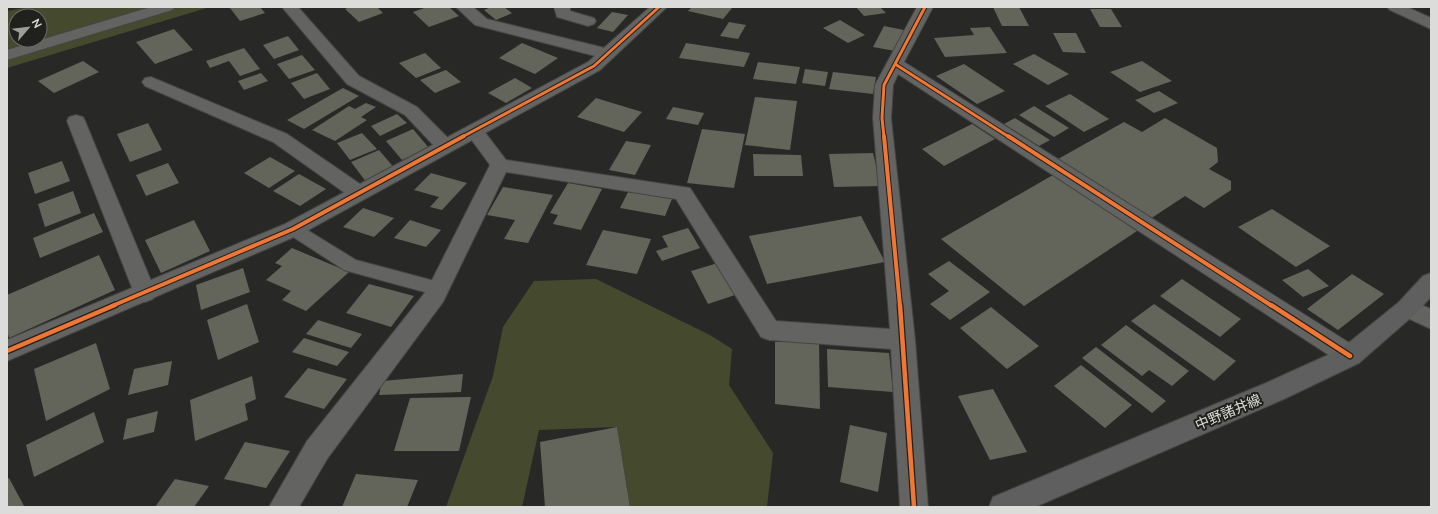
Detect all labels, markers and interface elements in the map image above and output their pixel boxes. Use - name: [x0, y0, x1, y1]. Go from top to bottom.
- north arrow: [8, 8, 48, 48]
- text: N: [30, 16, 45, 30]
- street label: 中野諸井線: [1192, 390, 1263, 433]

